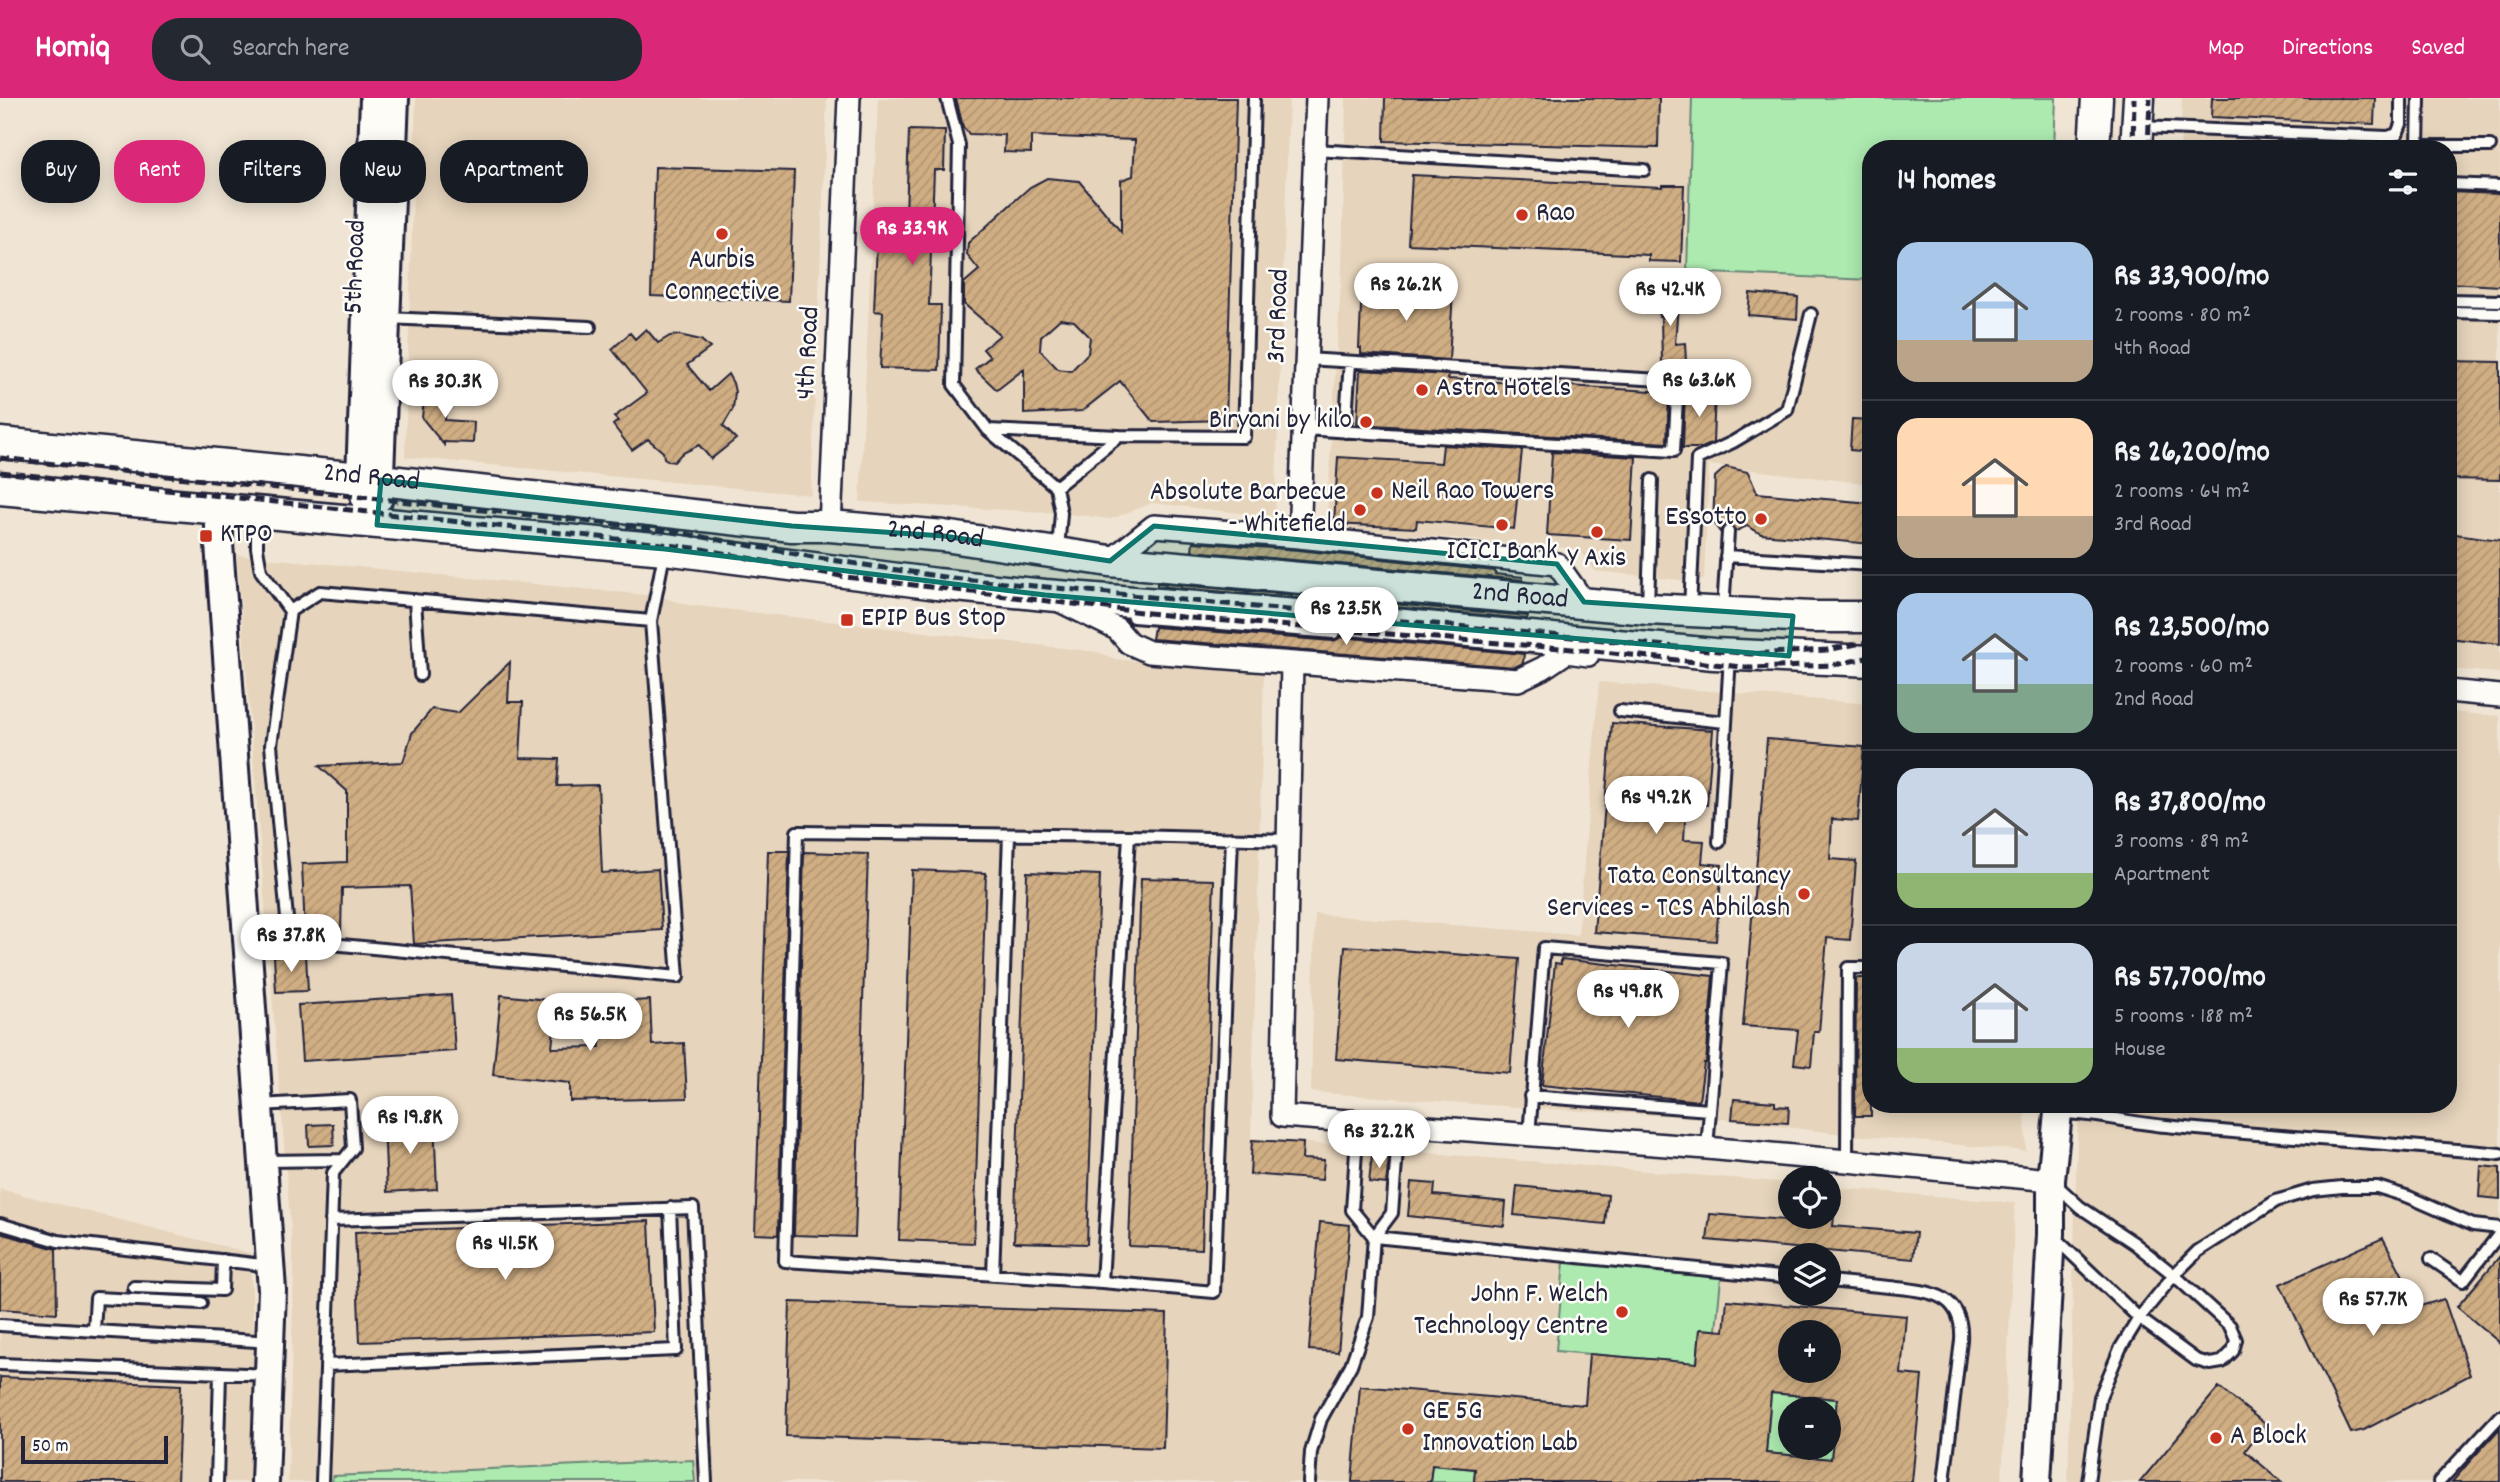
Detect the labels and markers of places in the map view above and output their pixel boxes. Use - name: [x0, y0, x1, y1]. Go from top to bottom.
- place label: Rao: [1536, 195, 1575, 235]
- marker: Rao: [1514, 207, 1530, 223]
- pin: Rs 33.9K: [840, 208, 984, 267]
- marker: Aurbis Connective: [714, 226, 730, 242]
- place label: Aurbis Connective: [664, 242, 780, 314]
- pin: Rs 26.2K: [1334, 264, 1478, 323]
- pin: Rs 42.4K: [1598, 268, 1742, 328]
- pin: Rs 30.3K: [373, 360, 517, 420]
- pin: Rs 63.6K: [1627, 360, 1771, 419]
- place label: Astra Hotels: [1436, 370, 1571, 410]
- marker: Astra Hotels: [1414, 382, 1430, 398]
- place label: Biryani by kilo: [1209, 402, 1352, 442]
- marker: Biryani by kilo: [1358, 414, 1374, 430]
- place label: Neil Rao Towers: [1391, 473, 1555, 513]
- place label: Absolute Barbecue - Whitefield: [1150, 474, 1346, 546]
- marker: Neil Rao Towers: [1369, 485, 1385, 501]
- place label: Essotto: [1665, 499, 1747, 539]
- marker: Absolute Barbecue - Whitefield: [1352, 502, 1368, 518]
- marker: Essotto: [1753, 511, 1769, 527]
- place label: KTPO: [220, 516, 273, 556]
- marker: ICICI Bank: [1494, 517, 1510, 533]
- marker: Y Axis: [1589, 524, 1605, 540]
- marker: KTPO: [198, 528, 214, 544]
- place label: ICICI Bank: [1447, 533, 1557, 573]
- place label: Y Axis: [1567, 540, 1627, 580]
- pin: Rs 23.5K: [1274, 588, 1418, 647]
- place label: EPIP Bus Stop: [861, 600, 1006, 640]
- marker: EPIP Bus Stop: [839, 612, 855, 628]
- pin: Rs 49.2K: [1584, 776, 1728, 836]
- place label: Tata Consultancy Services - TCS Abhilash: [1547, 858, 1791, 930]
- marker: Tata Consultancy Services - TCS Abhilash: [1796, 886, 1812, 902]
- pin: Rs 37.8K: [219, 914, 363, 974]
- pin: Rs 49.8K: [1556, 970, 1700, 1030]
- pin: Rs 56.5K: [518, 993, 662, 1053]
- pin: Rs 19.8K: [338, 1096, 482, 1156]
- pin: Rs 32.2K: [1307, 1110, 1451, 1170]
- pin: Rs 41.5K: [433, 1222, 577, 1282]
- place label: John F. Welch Technology Centre: [1414, 1276, 1608, 1348]
- pin: Rs 57.7K: [2301, 1278, 2445, 1338]
- marker: John F. Welch Technology Centre: [1614, 1304, 1630, 1320]
- place label: GE 5G Innovation Lab: [1422, 1393, 1578, 1465]
- place label: A Block: [2230, 1418, 2307, 1458]
- marker: GE 5G Innovation Lab: [1400, 1421, 1416, 1437]
- marker: A Block: [2208, 1430, 2224, 1446]

